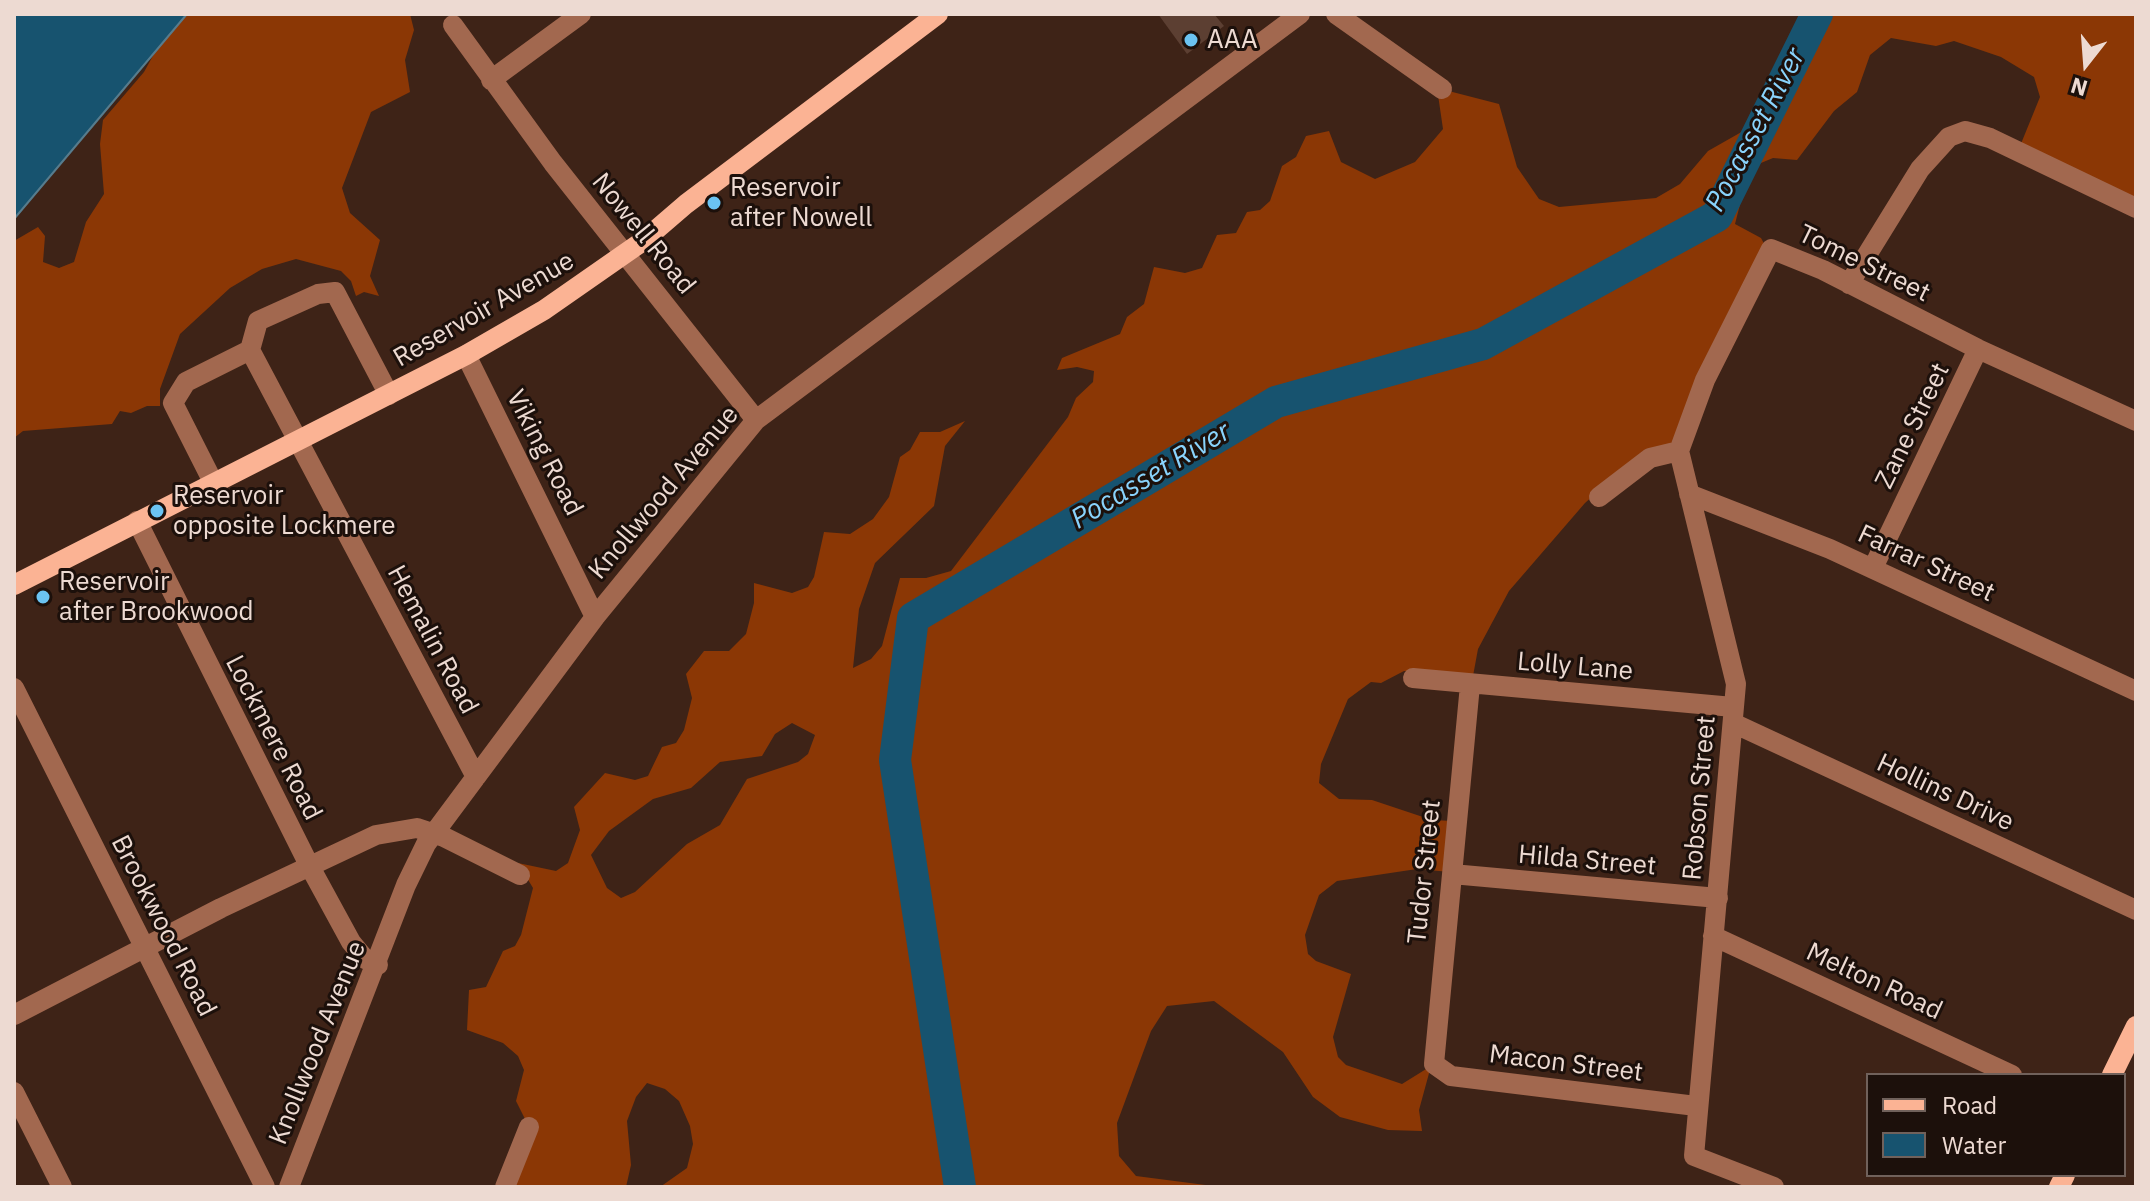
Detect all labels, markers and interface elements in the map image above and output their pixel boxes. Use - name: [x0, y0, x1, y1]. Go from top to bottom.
- place label: AAA: [1207, 24, 1258, 56]
- north arrow: [2046, 24, 2126, 104]
- marker: AAA: [1182, 31, 1200, 49]
- water label: Pocasset River: [1699, 43, 1813, 217]
- text: N: [2067, 71, 2091, 104]
- street label: Nowell Road: [585, 167, 701, 301]
- place label: Reservoir after Nowell: [730, 172, 872, 234]
- marker: Reservoir after Nowell: [705, 194, 723, 212]
- street label: Tome Street: [1793, 219, 1935, 309]
- street label: Reservoir Avenue: [388, 246, 580, 374]
- street label: Zane Street: [1869, 358, 1957, 494]
- street label: Viking Road: [499, 385, 589, 521]
- street label: Knollwood Avenue: [582, 400, 746, 586]
- water label: Pocasset River: [1065, 415, 1237, 537]
- place label: Reservoir opposite Lockmere: [173, 480, 396, 542]
- marker: Reservoir opposite Lockmere: [148, 502, 166, 520]
- street label: Farrar Street: [1853, 519, 1999, 609]
- street label: Hemalin Road: [380, 561, 484, 719]
- place label: Reservoir after Brookwood: [59, 566, 254, 628]
- marker: Reservoir after Brookwood: [34, 588, 52, 606]
- street label: Lolly Lane: [1516, 646, 1634, 688]
- street label: Lockmere Road: [218, 650, 328, 826]
- street label: Robson Street: [1677, 714, 1723, 882]
- street label: Hollins Drive: [1872, 748, 2018, 838]
- street label: Tudor Street: [1402, 798, 1448, 946]
- street label: Brookwood Road: [104, 830, 222, 1022]
- street label: Hilda Street: [1517, 839, 1657, 883]
- street label: Knollwood Avenue: [263, 937, 373, 1149]
- street label: Melton Road: [1801, 937, 1947, 1027]
- street label: Macon Street: [1487, 1039, 1645, 1089]
- legend: [1866, 1073, 2126, 1177]
- text: Road: [1942, 1089, 1997, 1121]
- text: Water: [1942, 1129, 2006, 1161]

